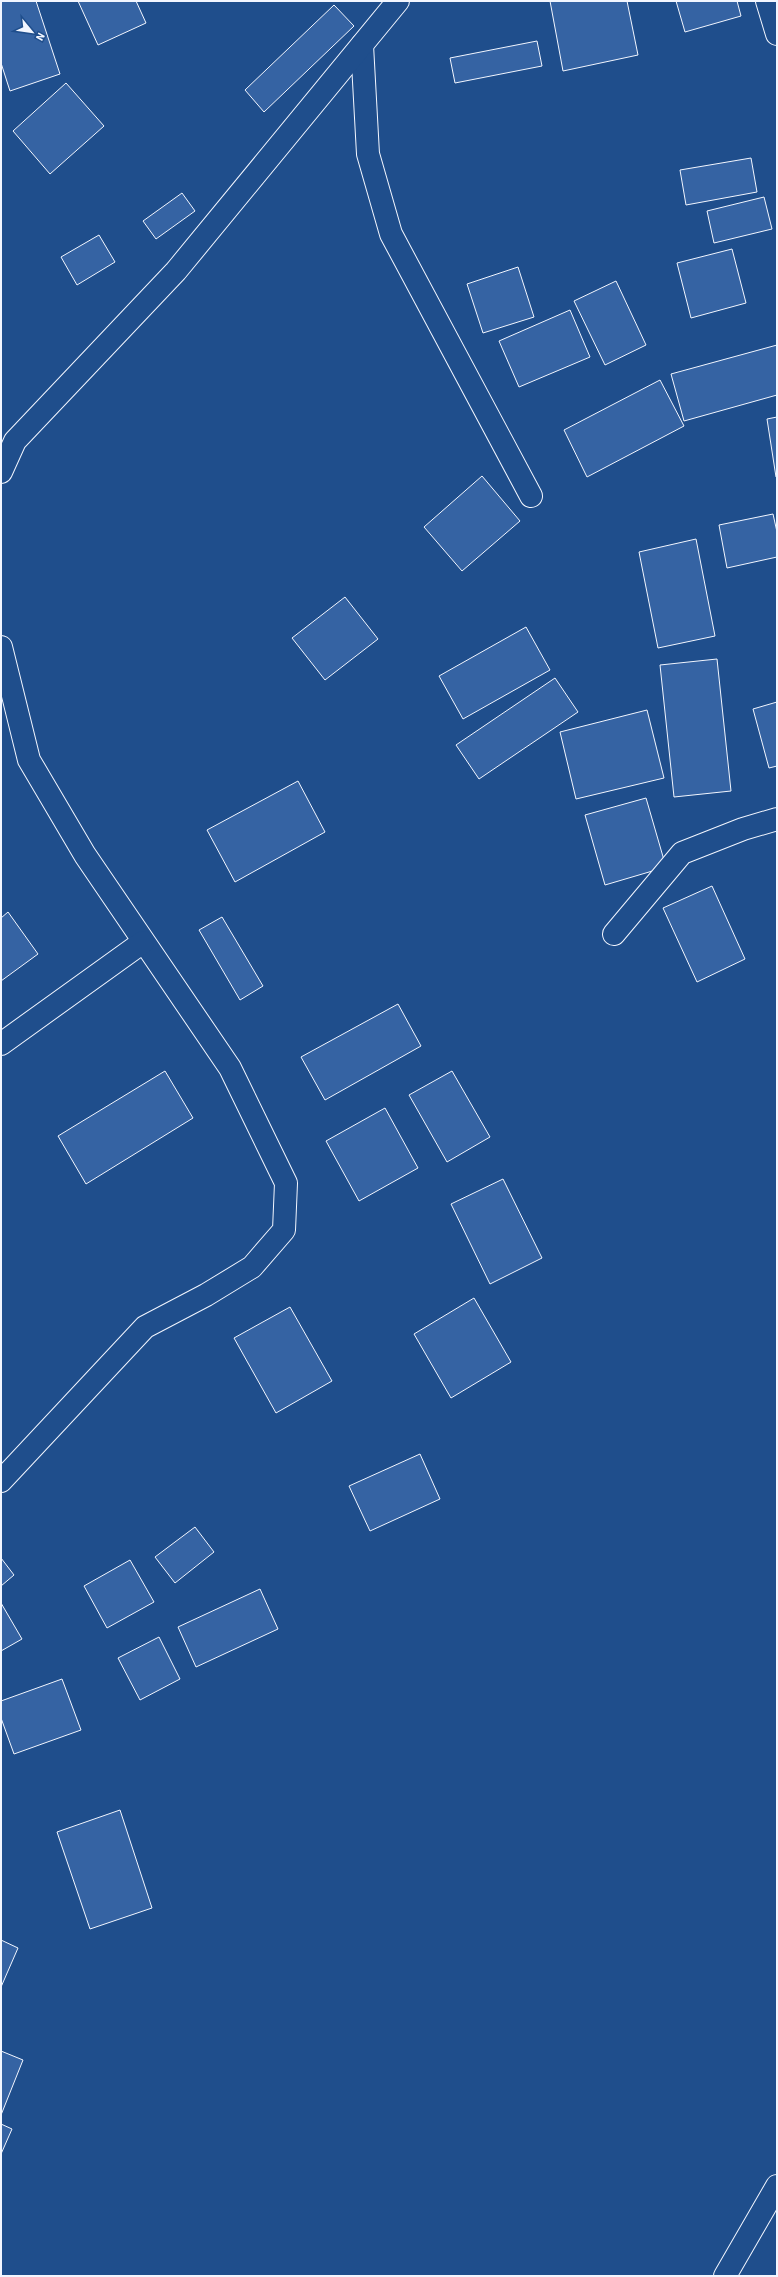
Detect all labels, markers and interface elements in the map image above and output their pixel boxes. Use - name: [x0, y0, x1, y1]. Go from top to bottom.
- north arrow: [12, 12, 52, 52]
- text: N: [32, 30, 49, 43]

